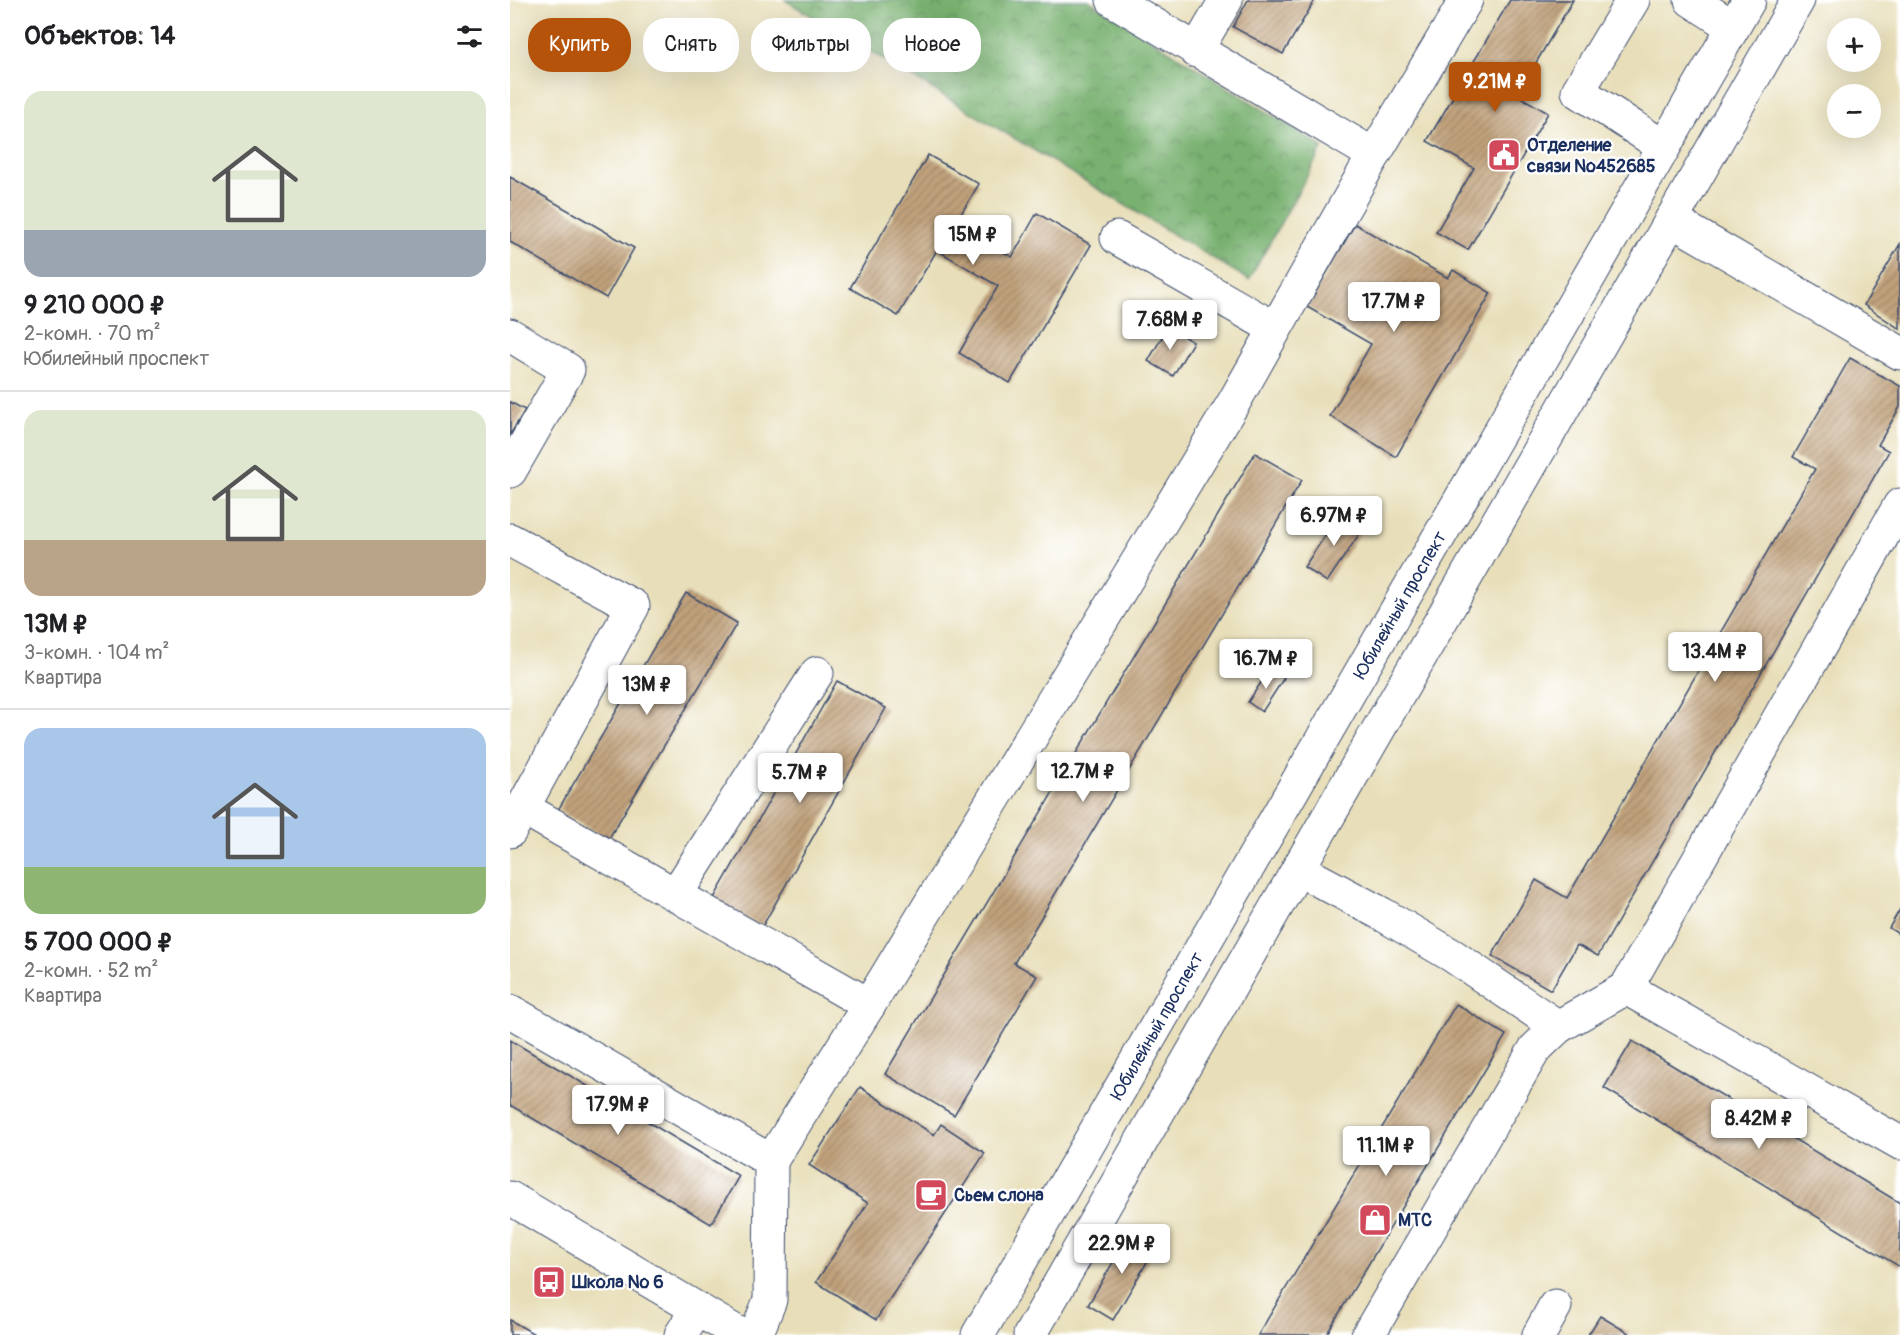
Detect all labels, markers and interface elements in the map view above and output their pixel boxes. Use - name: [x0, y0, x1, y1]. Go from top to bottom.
- chip: Купить: [528, 18, 631, 72]
- chip: Снять: [643, 18, 739, 72]
- chip: Фильтры: [751, 18, 871, 72]
- chip: Новое: [883, 18, 981, 72]
- map controls: [1827, 18, 1881, 138]
- button: +: [1827, 18, 1881, 72]
- text: Объектов: 14: [24, 20, 175, 52]
- icon: filters: [453, 20, 486, 53]
- pin: 9.21M ₽: [1440, 62, 1550, 113]
- text: 9.21M ₽: [1463, 69, 1527, 94]
- button: −: [1827, 84, 1881, 138]
- icon: home: [201, 130, 309, 238]
- place label: Отделение связи №452685: [1526, 134, 1656, 178]
- public building icon: Отделение связи №452685: [1486, 137, 1522, 173]
- pin: 15M ₽: [931, 215, 1015, 266]
- text: 15M ₽: [948, 222, 998, 247]
- pin: 17.7M ₽: [1339, 282, 1449, 333]
- text: 9 210 000 ₽: [24, 289, 166, 321]
- text: 17.7M ₽: [1362, 289, 1426, 314]
- pin: 7.68M ₽: [1115, 300, 1225, 351]
- text: 7.68M ₽: [1136, 307, 1204, 332]
- text: 2-комн. · 70 m²: [24, 321, 161, 346]
- text: Юбилейный проспект: [24, 346, 209, 371]
- icon: home: [201, 449, 309, 557]
- pin: 6.97M ₽: [1279, 496, 1389, 547]
- text: 6.97M ₽: [1300, 503, 1368, 528]
- street label: Юбилейный проспект: [1349, 527, 1452, 683]
- text: 13M ₽: [24, 608, 89, 640]
- pin: 13.4M ₽: [1660, 632, 1770, 683]
- pin: 16.7M ₽: [1211, 639, 1321, 690]
- text: 13.4M ₽: [1682, 639, 1748, 664]
- text: 3-комн. · 104 m²: [24, 640, 169, 665]
- text: 16.7M ₽: [1233, 646, 1299, 671]
- text: Квартира: [24, 665, 102, 690]
- pin: 13M ₽: [605, 665, 689, 716]
- text: 13M ₽: [622, 672, 672, 697]
- pin: 12.7M ₽: [1028, 752, 1138, 803]
- pin: 5.7M ₽: [751, 753, 849, 804]
- text: 12.7M ₽: [1051, 759, 1115, 784]
- text: 5.7M ₽: [772, 760, 828, 785]
- icon: home: [201, 767, 309, 875]
- text: 5 700 000 ₽: [24, 926, 173, 958]
- street label: Юбилейный проспект: [1106, 948, 1209, 1104]
- text: 2-комн. · 52 m²: [24, 958, 158, 983]
- text: Квартира: [24, 983, 102, 1008]
- pin: 17.9M ₽: [563, 1085, 673, 1136]
- text: 17.9M ₽: [586, 1092, 650, 1117]
- pin: 8.42M ₽: [1704, 1099, 1814, 1150]
- text: 8.42M ₽: [1725, 1106, 1793, 1131]
- pin: 11.1M ₽: [1331, 1126, 1441, 1177]
- text: 11.1M ₽: [1357, 1133, 1415, 1158]
- cafe icon: Сьем слона: [913, 1177, 949, 1213]
- place label: Сьем слона: [954, 1184, 1044, 1207]
- shop icon: МТС: [1357, 1202, 1393, 1238]
- place label: МТС: [1398, 1209, 1432, 1232]
- pin: 22.9M ₽: [1067, 1224, 1177, 1275]
- text: 22.9M ₽: [1088, 1231, 1156, 1256]
- bus stop icon: Школа № 6: [531, 1264, 567, 1300]
- place label: Школа № 6: [571, 1271, 664, 1294]

